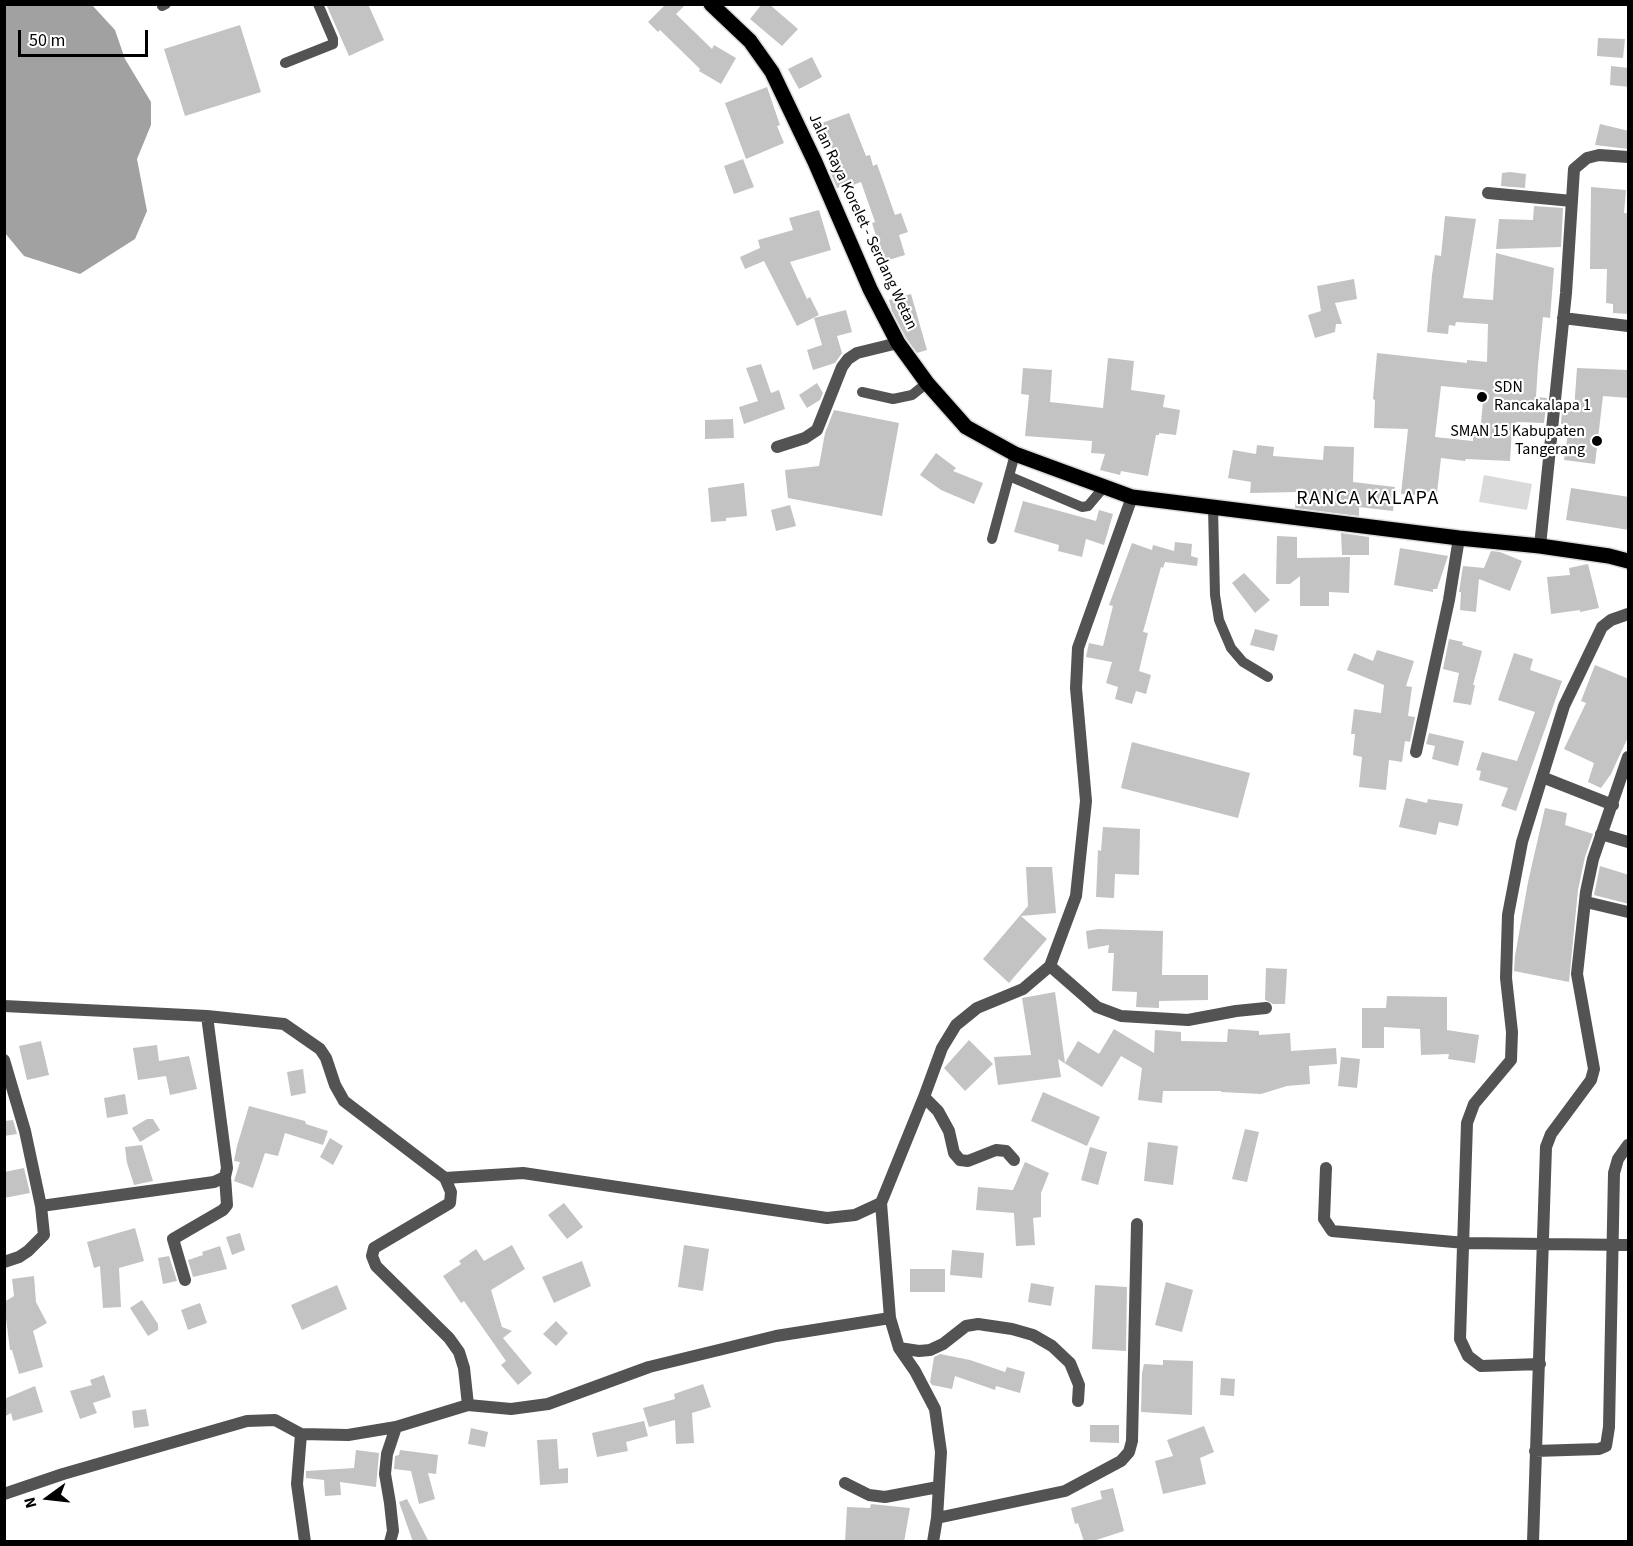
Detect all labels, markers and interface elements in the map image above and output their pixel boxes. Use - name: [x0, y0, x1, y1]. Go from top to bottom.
- scale bar: [21, 18, 152, 56]
- text: 50 m: [29, 28, 65, 53]
- street label: Jalan Raya Korelet - Serdang Wetan: [803, 111, 921, 333]
- place label: SDN Rancakalapa 1: [1494, 378, 1591, 416]
- marker: SDN Rancakalapa 1: [1475, 390, 1489, 404]
- place label: SMAN 15 Kabupaten Tangerang: [1450, 422, 1585, 460]
- marker: SMAN 15 Kabupaten Tangerang: [1590, 434, 1604, 448]
- district label: RANCA KALAPA: [1296, 488, 1440, 512]
- north arrow: [18, 1468, 78, 1528]
- text: N: [19, 1495, 43, 1511]

